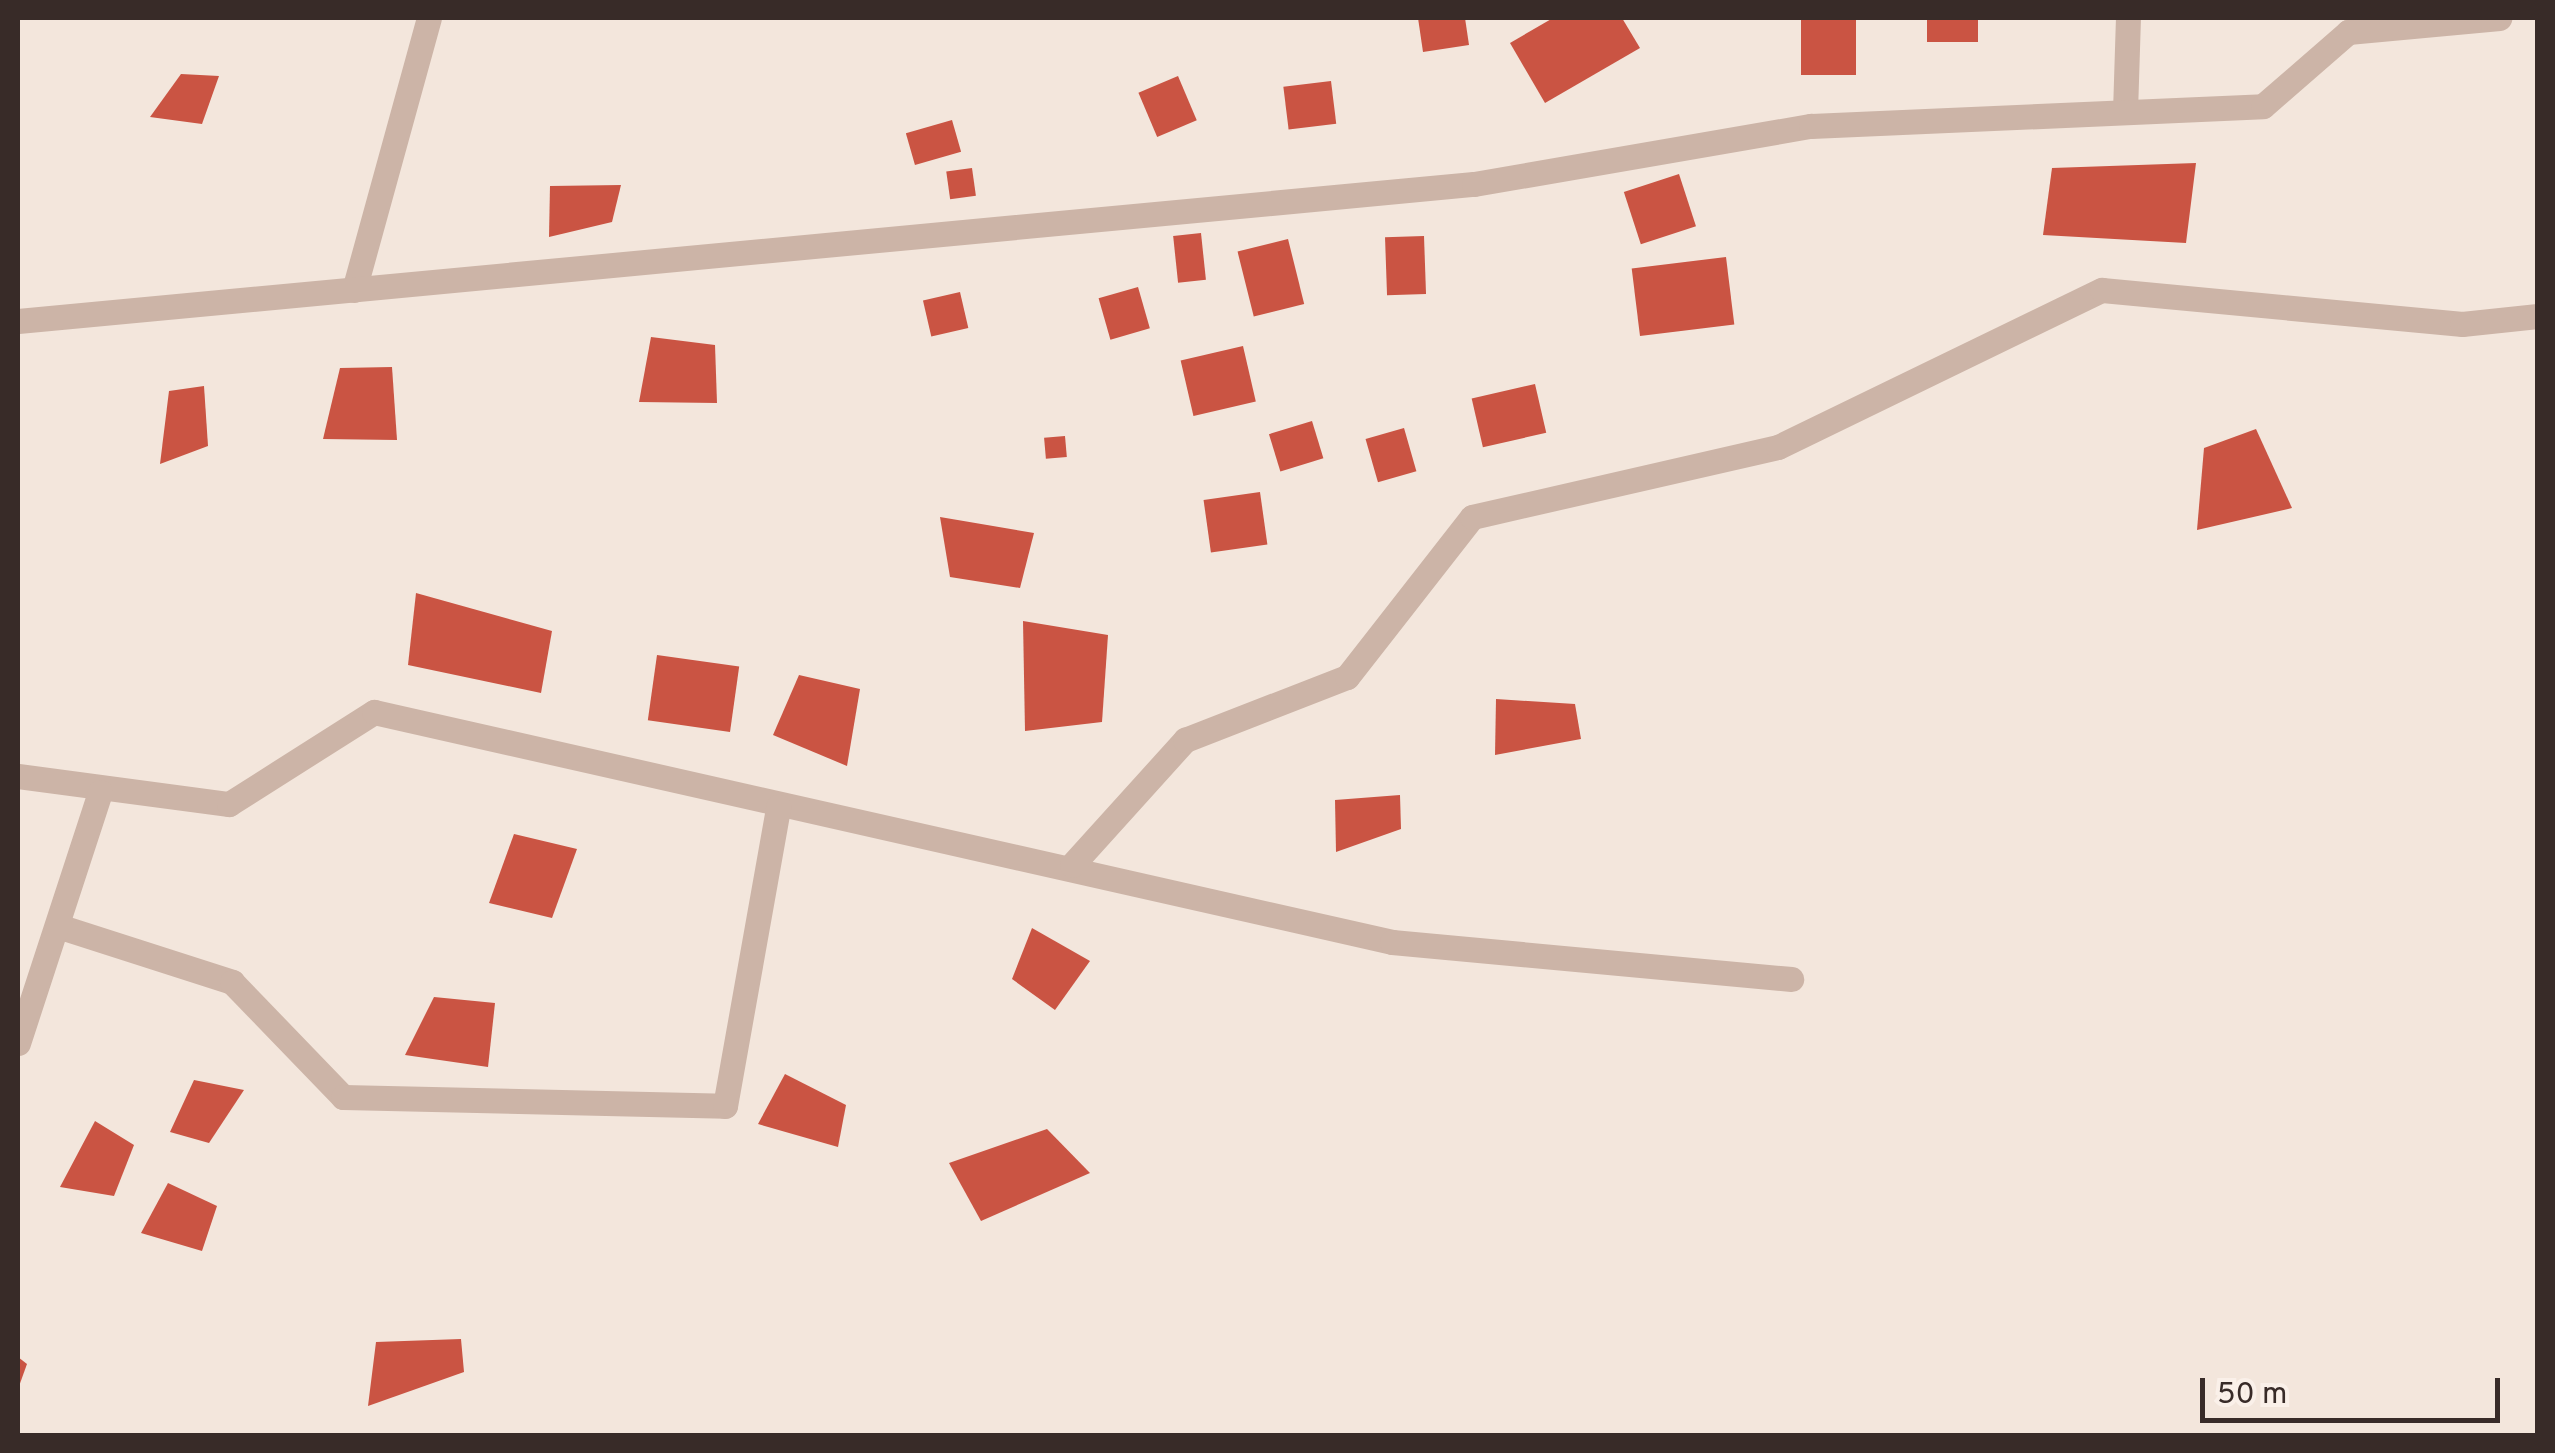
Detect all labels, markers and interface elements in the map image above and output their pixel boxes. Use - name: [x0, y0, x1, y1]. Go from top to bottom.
- scale bar: [2205, 1358, 2505, 1420]
- text: 50 m: [2217, 1377, 2287, 1414]

